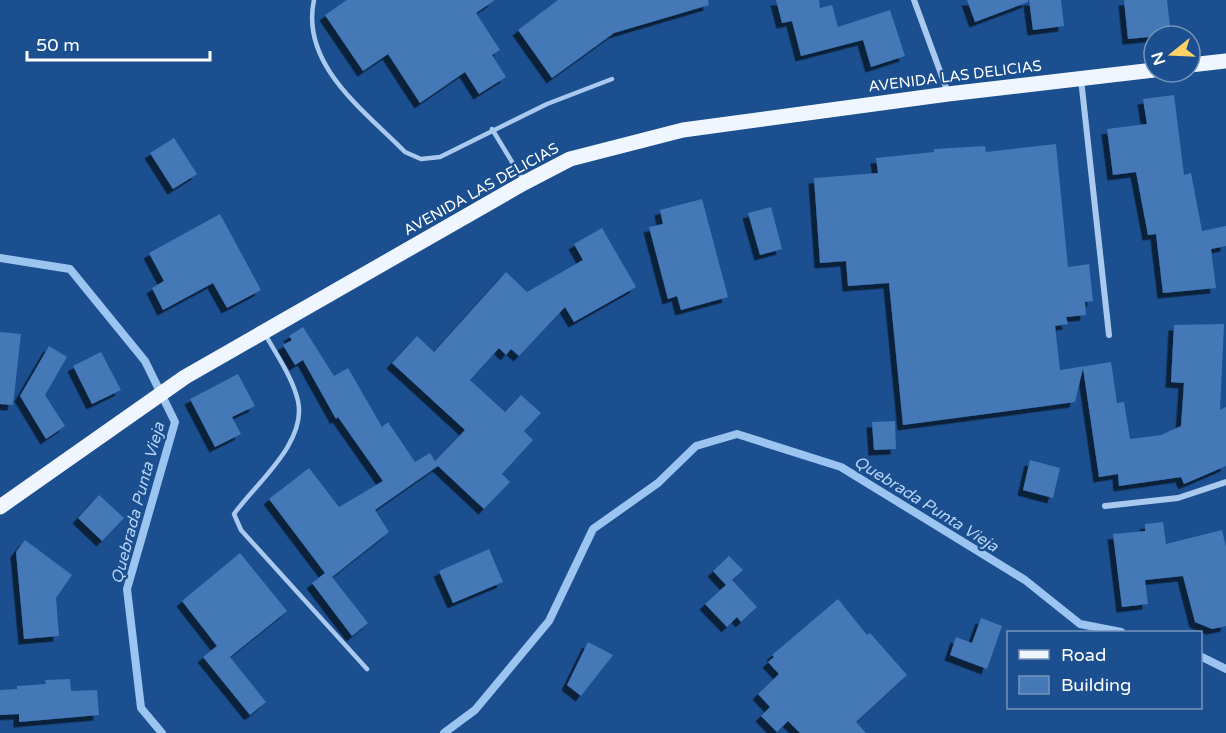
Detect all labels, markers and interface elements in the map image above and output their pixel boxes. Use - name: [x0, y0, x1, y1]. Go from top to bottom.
- scale bar: [27, 24, 210, 62]
- north arrow: [1142, 24, 1202, 84]
- text: 50 m: [36, 34, 80, 56]
- text: N: [1147, 49, 1170, 68]
- street label: AVENIDA LAS DELICIAS: [867, 56, 1043, 96]
- street label: AVENIDA LAS DELICIAS: [400, 139, 562, 239]
- water label: Quebrada Punta Vieja: [107, 419, 169, 586]
- water label: Quebrada Punta Vieja: [850, 451, 1003, 557]
- legend: [1007, 631, 1202, 709]
- text: Road: [1061, 644, 1106, 666]
- text: Building: [1061, 674, 1131, 696]

